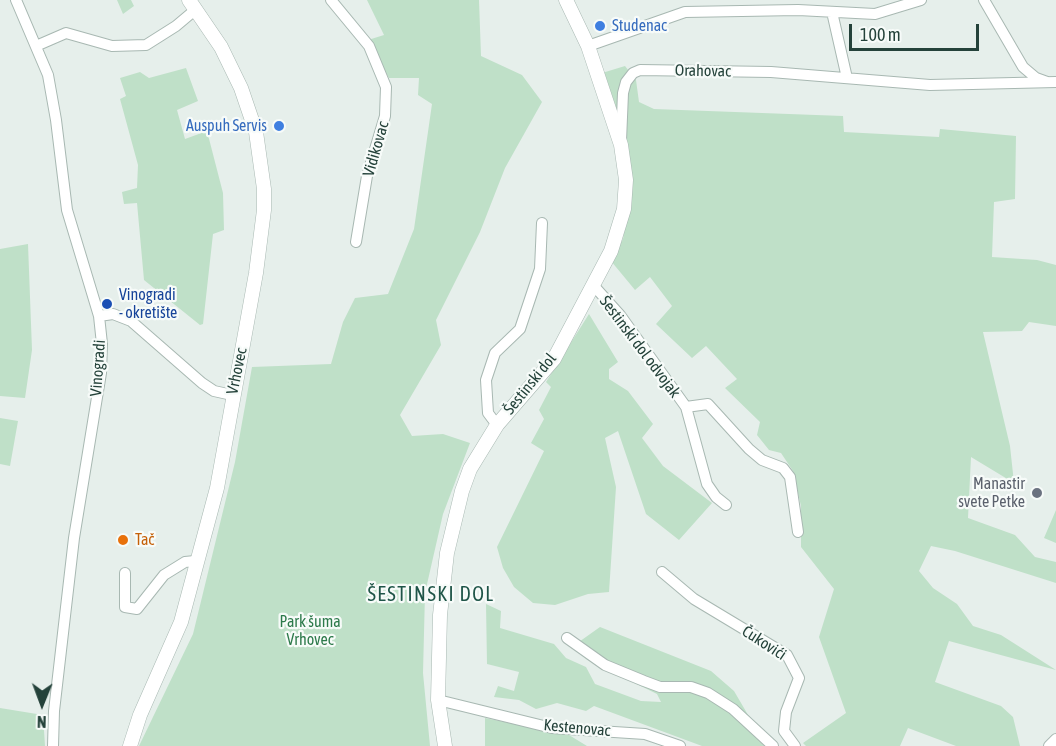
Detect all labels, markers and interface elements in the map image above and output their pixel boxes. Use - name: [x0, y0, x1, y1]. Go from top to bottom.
- scale bar: [852, 12, 982, 50]
- place label: Studenac: [612, 16, 667, 36]
- marker: Studenac: [593, 19, 607, 33]
- text: 100 m: [860, 24, 901, 45]
- street label: Orahovac: [675, 61, 731, 81]
- place label: Auspuh Servis: [186, 116, 267, 136]
- marker: Auspuh Servis: [272, 119, 286, 133]
- street label: Vidikovac: [359, 119, 393, 179]
- place label: Vinogradi - okretište: [119, 285, 177, 323]
- street label: Šestinski dol odvojak: [595, 292, 685, 402]
- marker: Vinogradi - okretište: [100, 297, 114, 311]
- street label: Vinogradi: [86, 339, 110, 397]
- street label: Vrhovec: [223, 346, 251, 396]
- street label: Šestinski dol: [500, 350, 560, 418]
- place label: Manastir svete Petke: [958, 474, 1025, 512]
- marker: Manastir svete Petke: [1030, 486, 1044, 500]
- place label: Tač: [135, 530, 154, 550]
- marker: Tač: [116, 533, 130, 547]
- district label: ŠESTINSKI DOL: [367, 583, 495, 607]
- park label: Park šuma Vrhovec: [279, 612, 341, 650]
- street label: Čukovići: [738, 622, 790, 664]
- north arrow: [12, 674, 72, 734]
- text: N: [37, 713, 47, 731]
- street label: Kestenovac: [543, 716, 611, 740]

